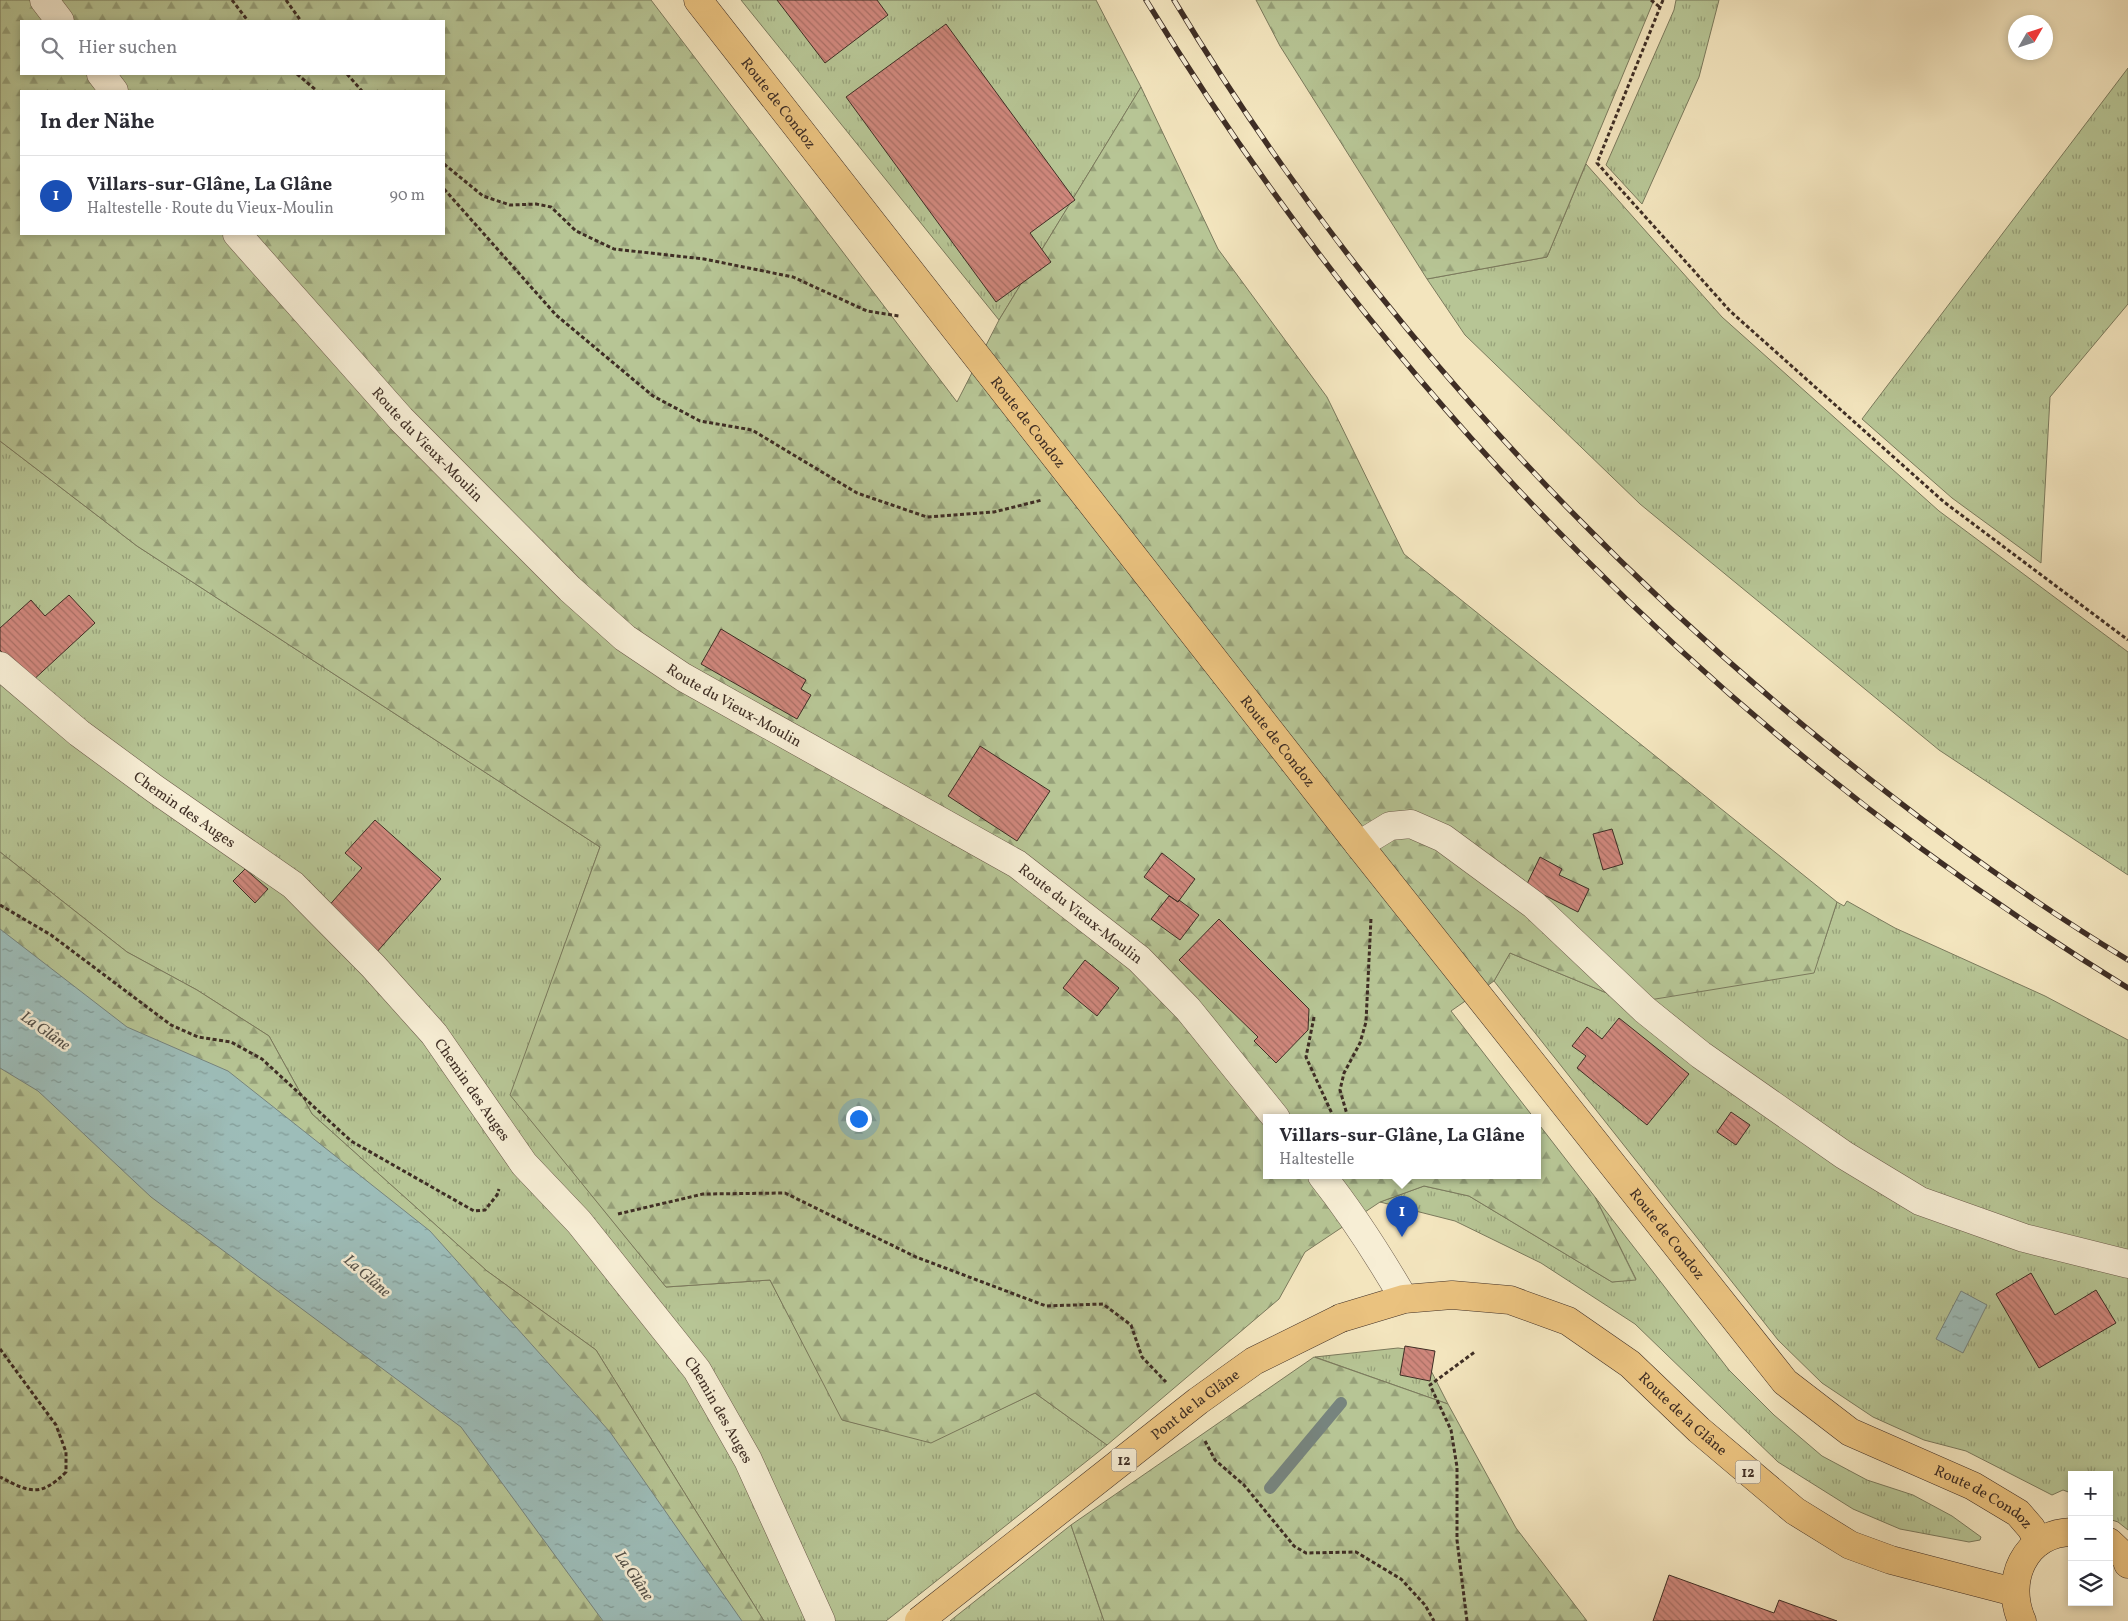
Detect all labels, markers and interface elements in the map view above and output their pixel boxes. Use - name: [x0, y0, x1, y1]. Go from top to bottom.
- north arrow: [2008, 15, 2053, 60]
- search box: [20, 20, 445, 75]
- icon: search: [38, 34, 66, 62]
- text: Hier suchen: [78, 35, 177, 61]
- street label: Route de Condoz: [735, 54, 820, 154]
- text: In der Nähe: [40, 108, 155, 137]
- text: Villars-sur-Glâne, La Glâne: [87, 172, 332, 198]
- text: 1: [53, 185, 59, 207]
- text: 90 m: [389, 185, 425, 207]
- text: Haltestelle · Route du Vieux-Moulin: [87, 198, 334, 220]
- street label: Route de Condoz: [985, 373, 1070, 473]
- street label: Route du Vieux-Moulin: [366, 384, 487, 508]
- street label: Route du Vieux-Moulin: [662, 660, 805, 753]
- street label: Route de Condoz: [1234, 692, 1319, 792]
- street label: Chemin des Auges: [128, 767, 239, 854]
- street label: Route du Vieux-Moulin: [1013, 860, 1146, 970]
- water label: La Glâne: [16, 1007, 74, 1057]
- street label: Chemin des Auges: [428, 1035, 514, 1146]
- your location: [846, 1106, 872, 1132]
- popup: [1263, 1114, 1541, 1179]
- text: Villars-sur-Glâne, La Glâne: [1279, 1123, 1525, 1149]
- text: Haltestelle: [1279, 1149, 1354, 1171]
- street label: Route de Condoz: [1623, 1185, 1709, 1285]
- pin: 1: [1386, 1196, 1418, 1237]
- water label: La Glâne: [338, 1250, 395, 1303]
- street label: Chemin des Auges: [678, 1353, 757, 1468]
- street label: Pont de la Glâne: [1147, 1365, 1245, 1446]
- street label: Route de la Glâne: [1633, 1368, 1731, 1461]
- road number: 12: [1112, 1448, 1136, 1472]
- road number: 12: [1736, 1460, 1760, 1484]
- street label: Route de Condoz: [1931, 1461, 2036, 1534]
- map controls: [2068, 1471, 2113, 1606]
- button: +: [2068, 1471, 2113, 1516]
- button: −: [2068, 1516, 2113, 1561]
- water label: La Glâne: [609, 1547, 658, 1606]
- button: layers: [2068, 1561, 2113, 1606]

